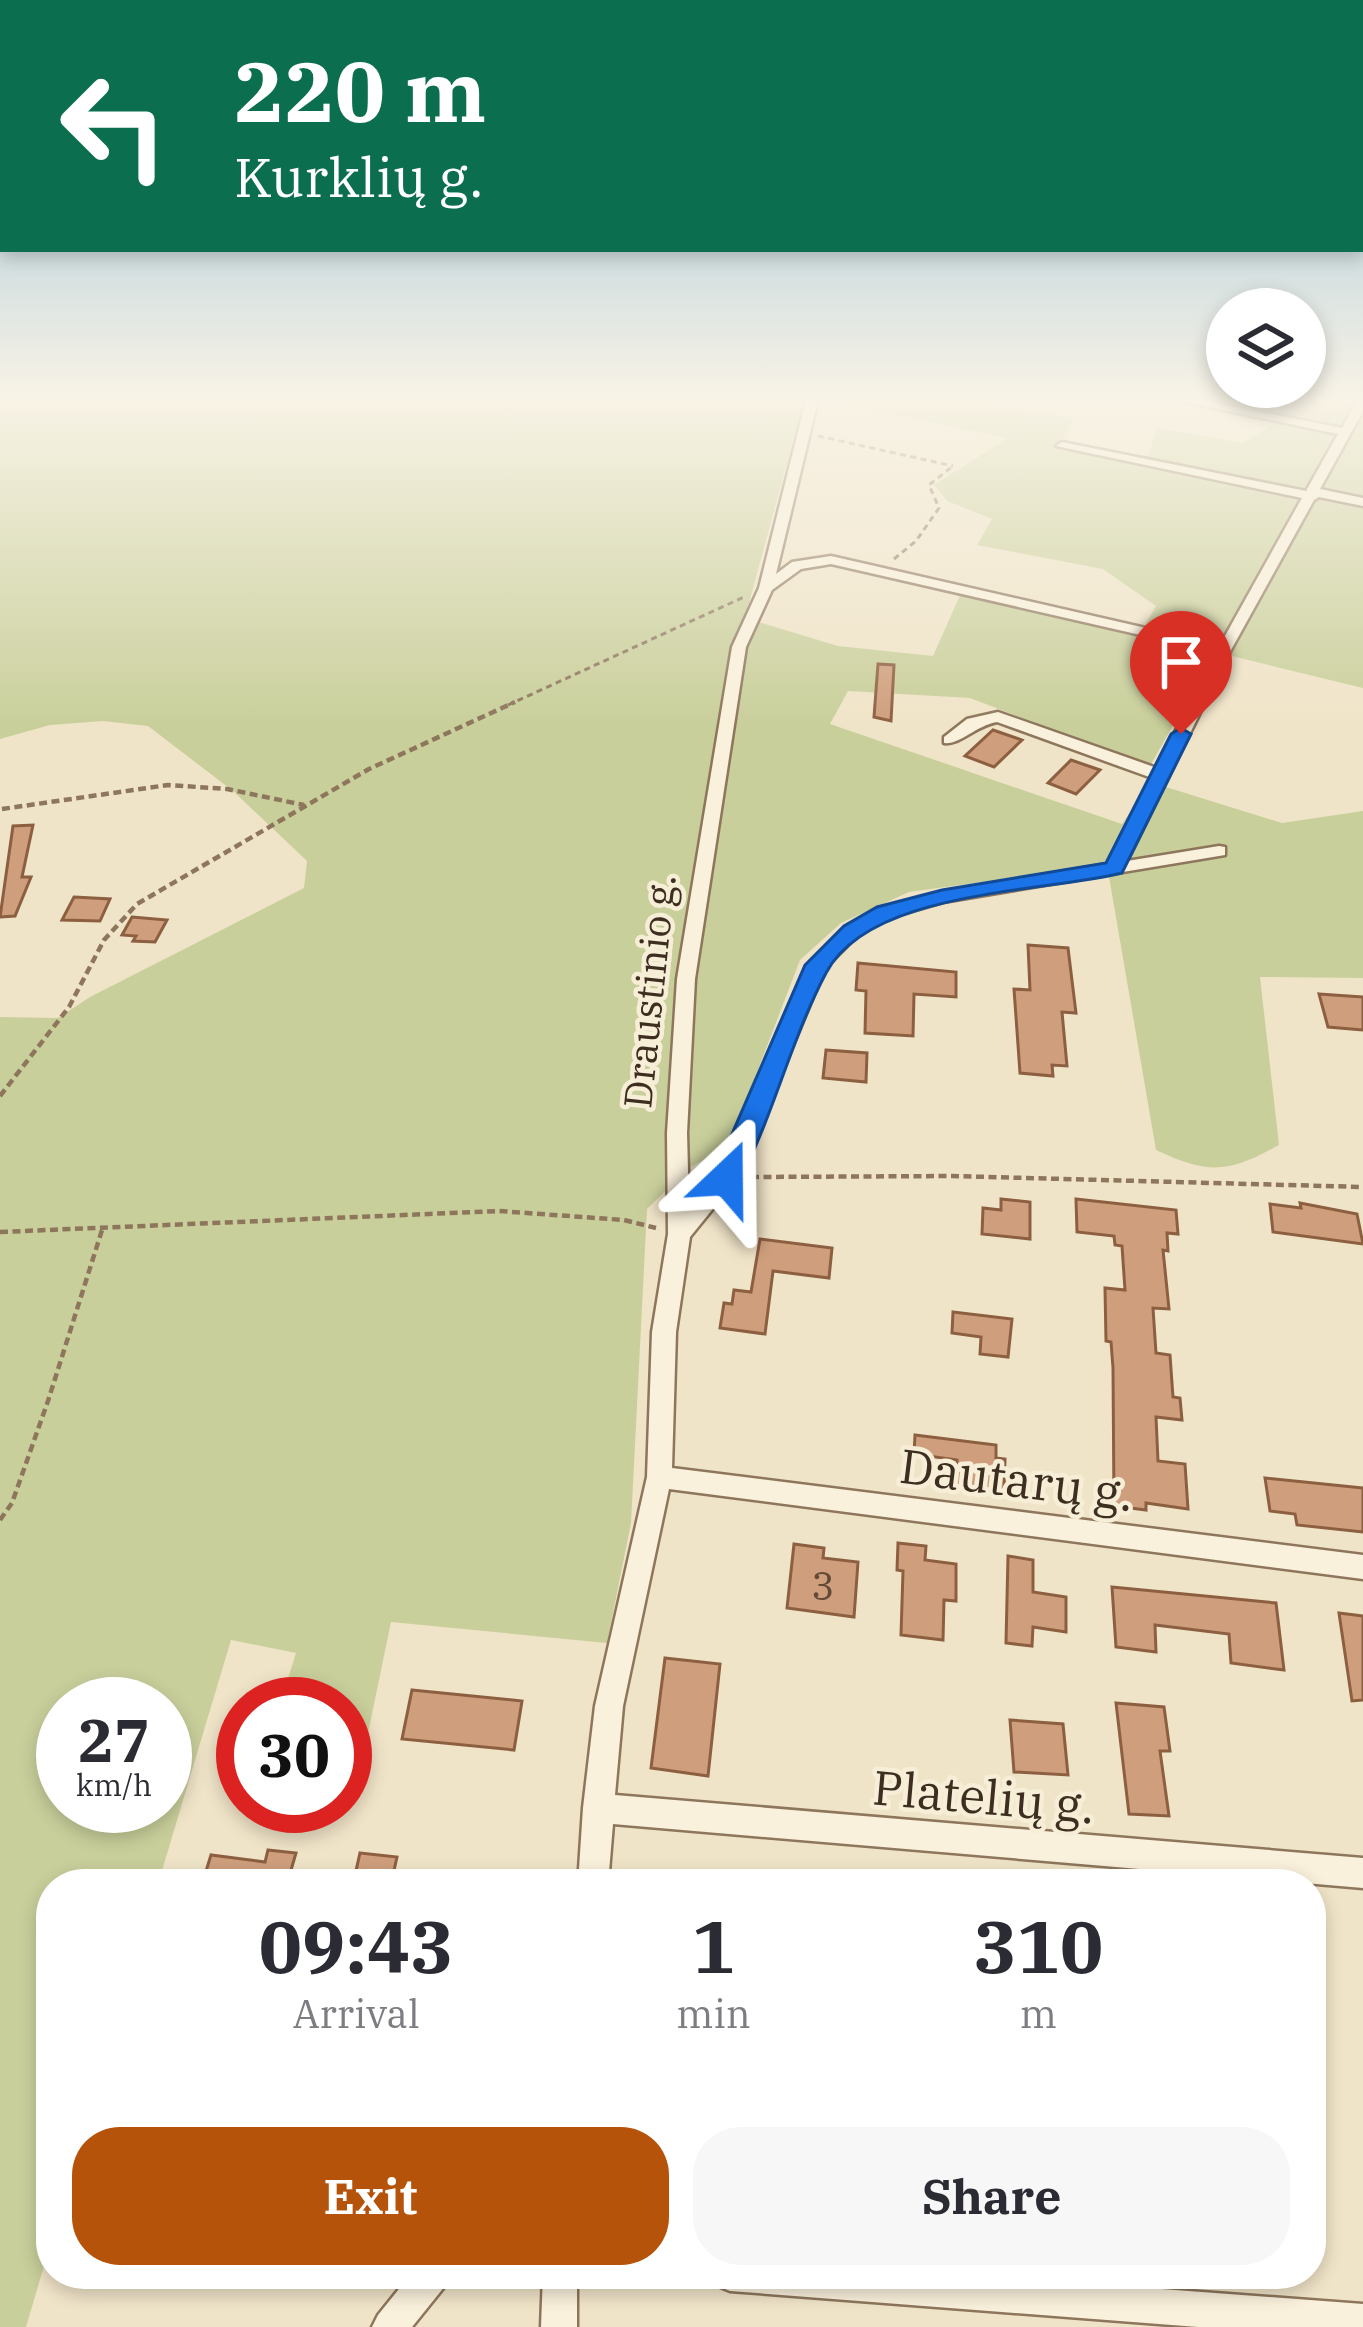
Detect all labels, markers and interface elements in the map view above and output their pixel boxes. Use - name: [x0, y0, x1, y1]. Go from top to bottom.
- text: 220 m: [234, 36, 486, 145]
- icon: left: [36, 48, 192, 204]
- text: Kurklių g.: [234, 142, 483, 212]
- map controls: [1206, 288, 1326, 408]
- button: layers: [1206, 288, 1326, 408]
- pin: [1130, 611, 1232, 734]
- icon: arrive: [1148, 629, 1214, 695]
- street label: Draustinio g.: [611, 871, 687, 1111]
- position arrow: [664, 1115, 790, 1241]
- street label: Dautarų g.: [896, 1434, 1138, 1524]
- house number: 3: [811, 1560, 835, 1611]
- speed limit sign: 30: [216, 1677, 372, 1833]
- text: 27: [78, 1700, 150, 1779]
- street label: Platelių g.: [870, 1755, 1098, 1837]
- text: km/h: [76, 1765, 152, 1804]
- text: 09:43: [259, 1899, 453, 1993]
- text: 1: [692, 1899, 735, 1993]
- text: 310: [974, 1899, 1103, 1993]
- text: Arrival: [293, 1988, 420, 2039]
- text: min: [676, 1988, 751, 2039]
- text: m: [1020, 1988, 1057, 2039]
- button: Exit: [72, 2127, 669, 2265]
- button: Share: [693, 2127, 1290, 2265]

